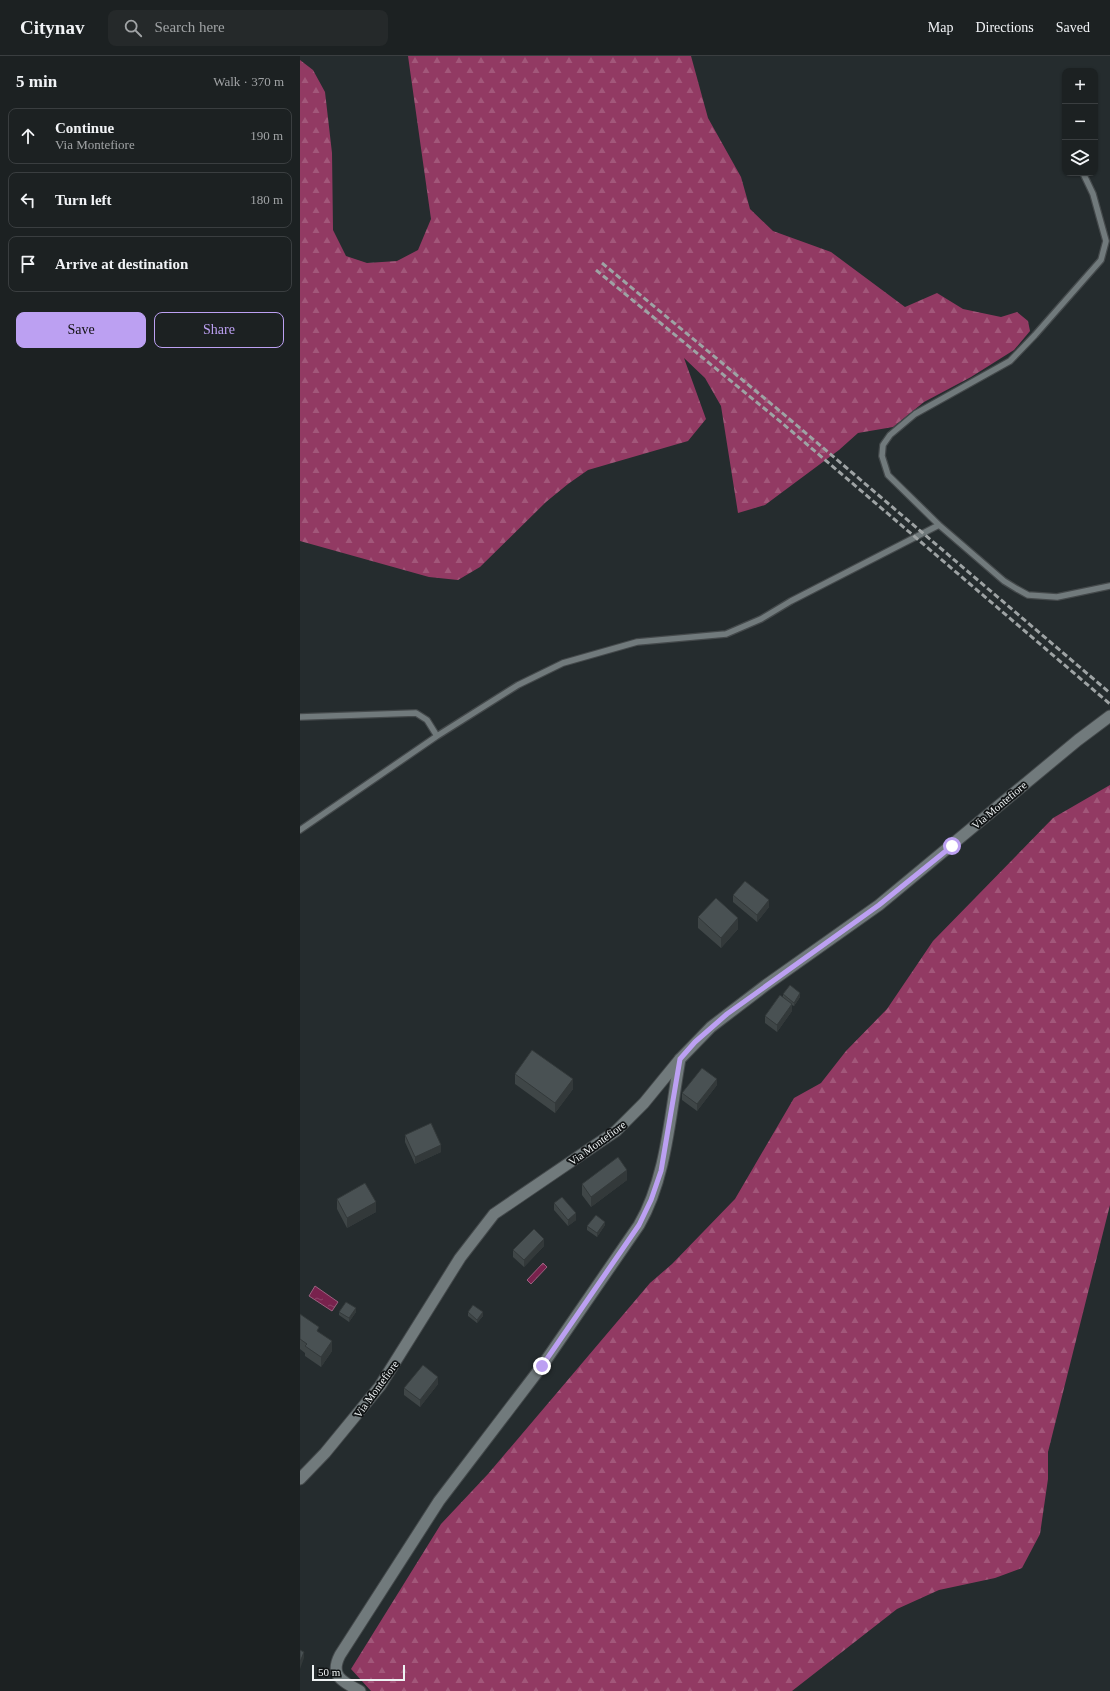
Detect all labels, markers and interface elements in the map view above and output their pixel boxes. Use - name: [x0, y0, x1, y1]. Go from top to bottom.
- search box: [108, 10, 388, 46]
- text: Citynav: [20, 17, 84, 38]
- icon: search: [122, 17, 144, 39]
- text: Search here: [154, 19, 225, 35]
- text: Map: [928, 20, 953, 35]
- text: Directions: [975, 20, 1034, 35]
- text: Saved: [1056, 20, 1090, 35]
- map controls: [1062, 68, 1098, 176]
- button: +: [1062, 68, 1098, 104]
- text: 5 min: [16, 72, 57, 91]
- text: Walk · 370 m: [213, 74, 284, 89]
- button: −: [1062, 104, 1098, 140]
- text: Continue: [55, 120, 114, 136]
- icon: ahead: [17, 125, 39, 147]
- text: 190 m: [250, 128, 283, 143]
- text: Via Montefiore: [55, 137, 135, 152]
- button: layers: [1062, 140, 1098, 176]
- icon: left: [17, 189, 39, 211]
- text: Turn left: [55, 192, 112, 208]
- text: 180 m: [250, 192, 283, 207]
- icon: arrive: [17, 253, 39, 275]
- text: Arrive at destination: [55, 256, 188, 272]
- button: Save: [16, 312, 146, 348]
- button: Share: [154, 312, 284, 348]
- street label: Via Montefiore: [969, 779, 1029, 831]
- route start: [943, 837, 961, 855]
- street label: Via Montefiore: [566, 1118, 628, 1168]
- route end: [533, 1357, 551, 1375]
- street label: Via Montefiore: [351, 1358, 401, 1420]
- scale bar: [312, 1663, 405, 1682]
- text: 50 m: [318, 1666, 340, 1678]

